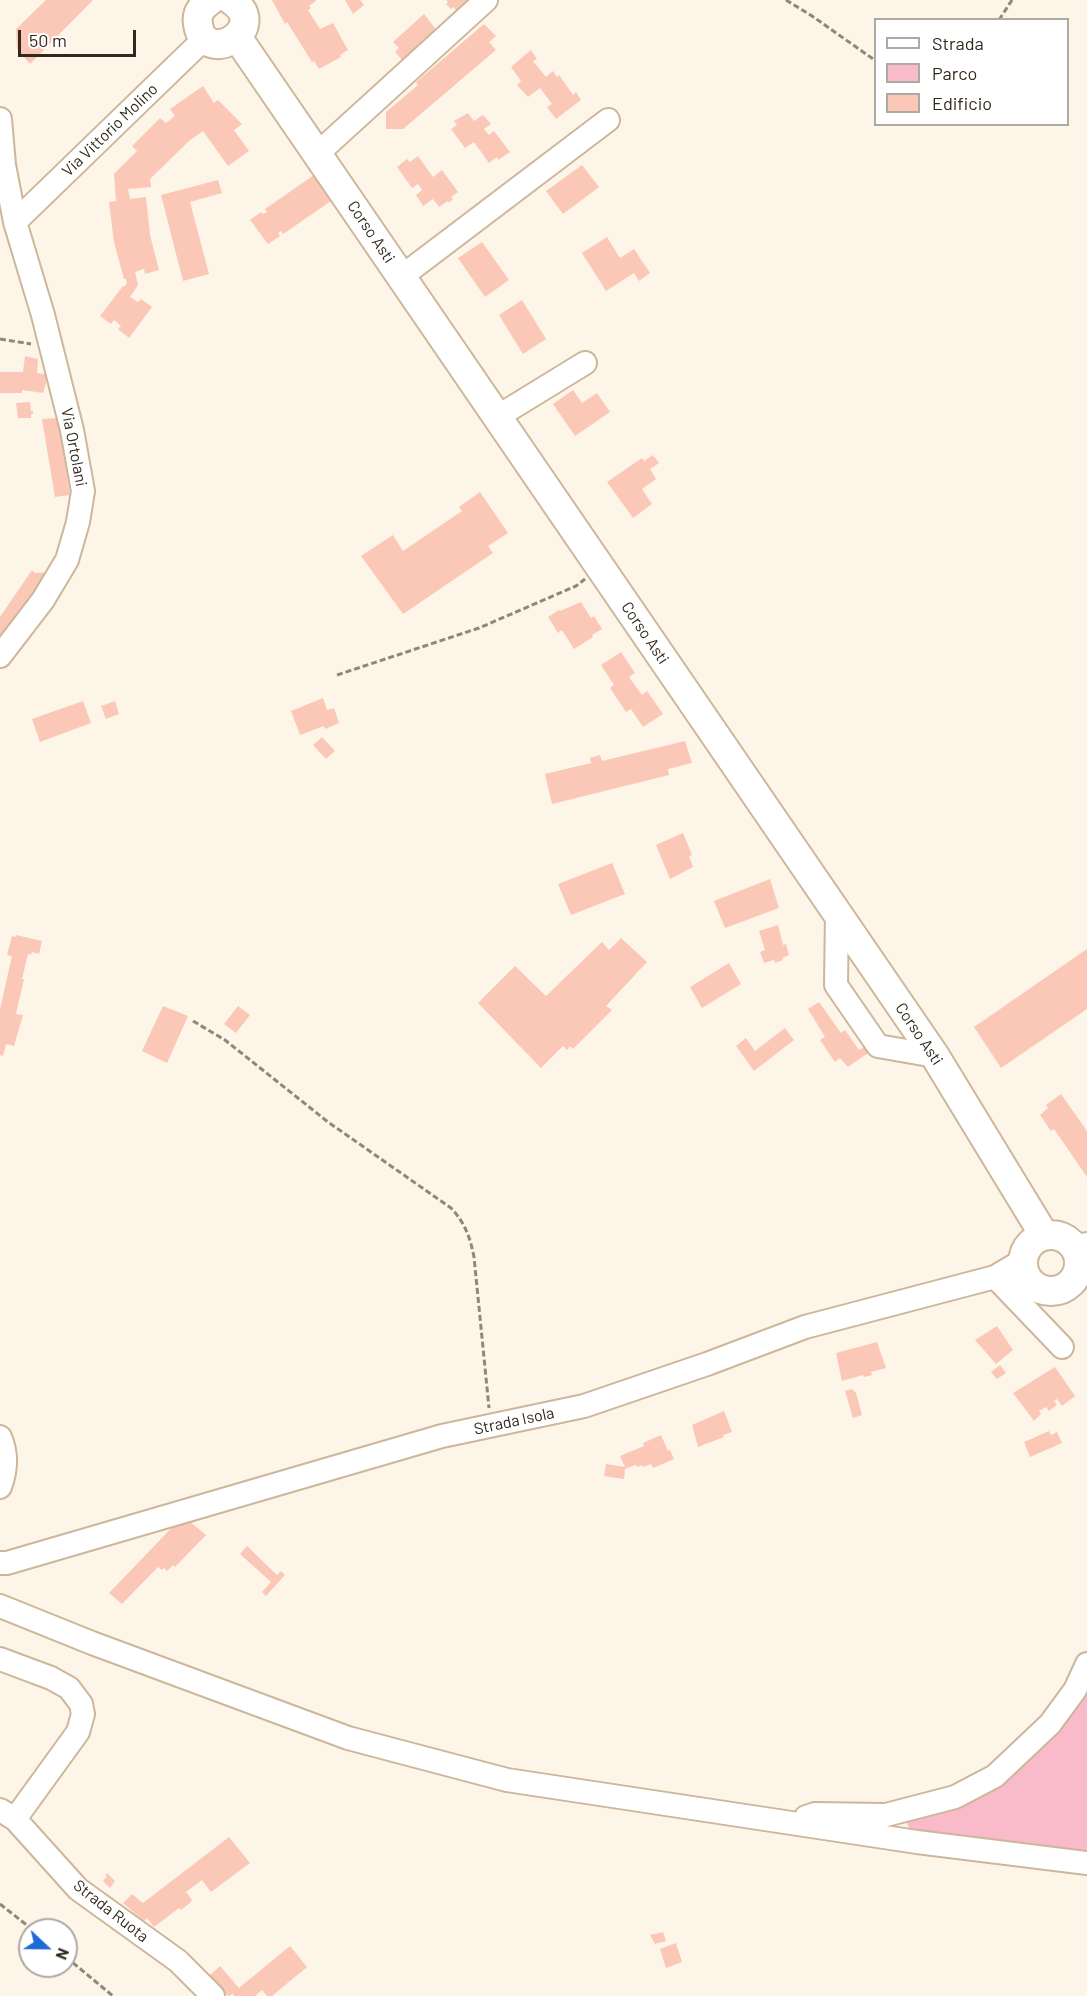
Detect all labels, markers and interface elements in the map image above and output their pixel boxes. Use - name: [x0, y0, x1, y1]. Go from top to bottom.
- scale bar: [21, 18, 140, 56]
- legend: [874, 18, 1069, 126]
- text: 50 m: [29, 29, 67, 51]
- text: Strada: [932, 32, 984, 54]
- text: Parco: [932, 62, 977, 84]
- street label: Via Vittorio Molino: [58, 80, 162, 180]
- text: Edificio: [932, 92, 992, 114]
- street label: Corso Asti: [343, 197, 399, 267]
- street label: Via Ortolani: [57, 406, 91, 488]
- street label: Corso Asti: [617, 598, 673, 668]
- street label: Corso Asti: [891, 999, 947, 1069]
- street label: Strada Isola: [472, 1403, 556, 1439]
- street label: Strada Ruota: [70, 1876, 152, 1946]
- north arrow: [18, 1918, 78, 1978]
- text: N: [53, 1946, 74, 1963]

